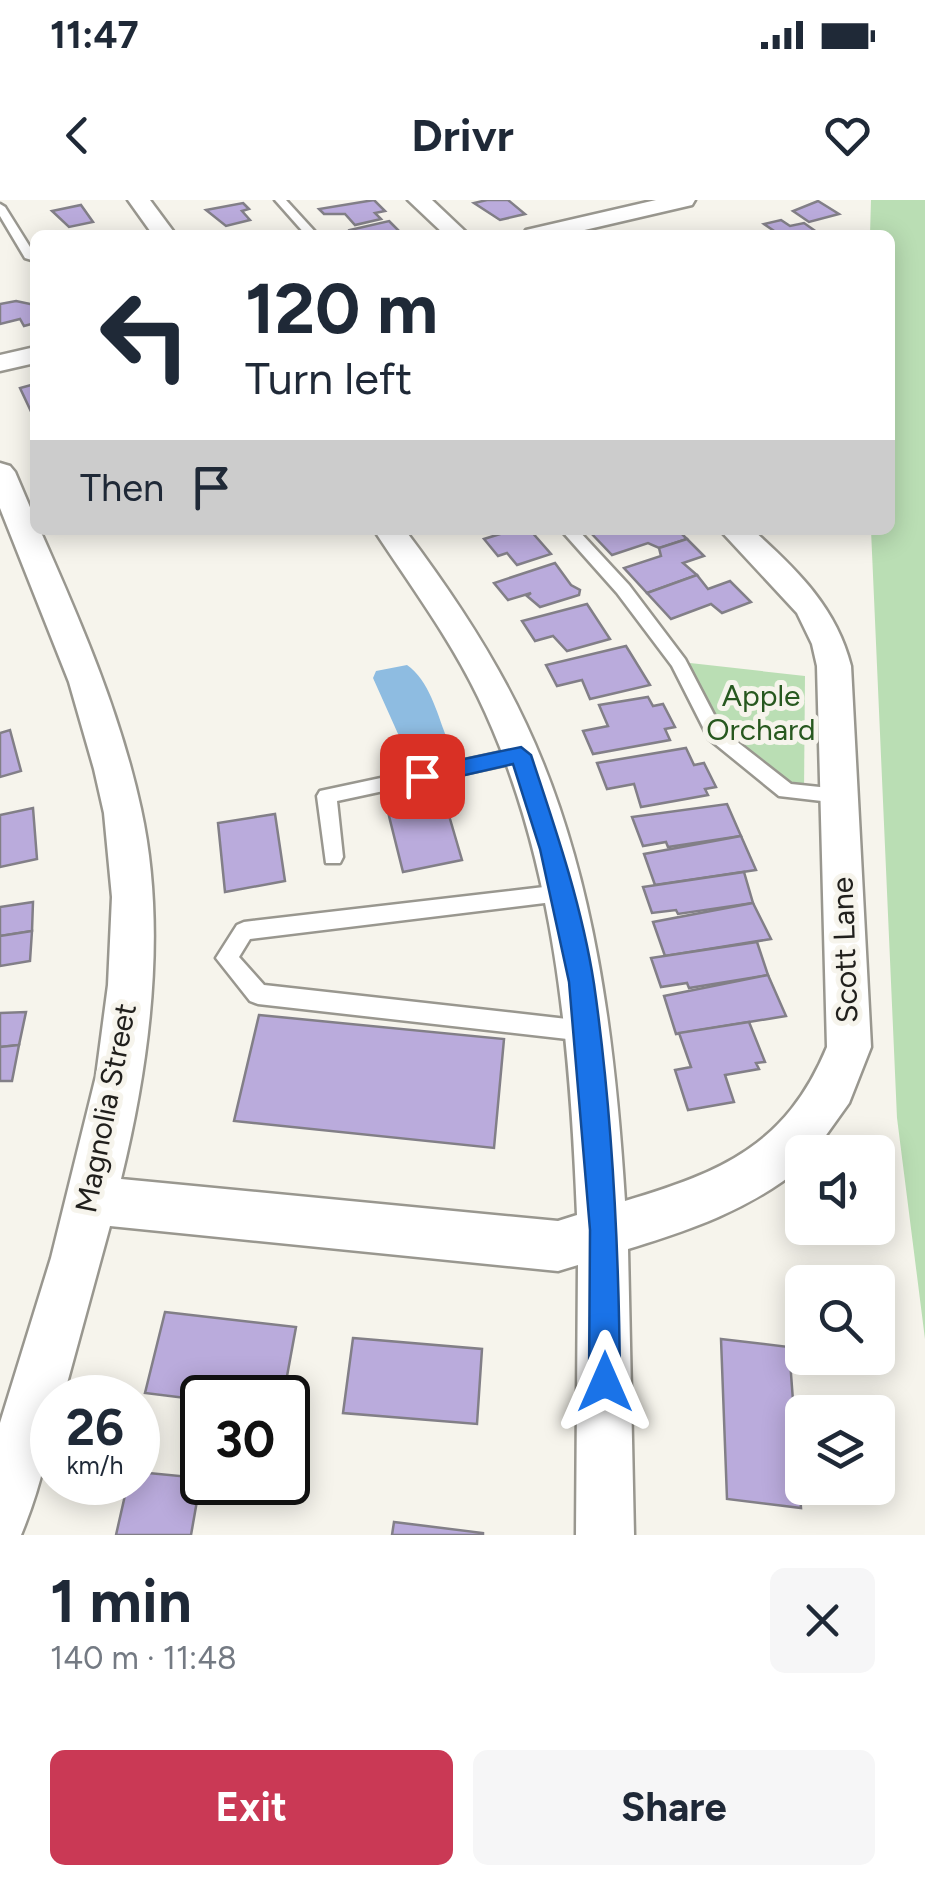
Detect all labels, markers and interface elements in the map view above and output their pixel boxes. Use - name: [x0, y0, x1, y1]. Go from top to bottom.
- text: 11:47: [50, 12, 139, 58]
- icon: back: [50, 108, 105, 163]
- text: Drivr: [411, 108, 514, 162]
- icon: heart: [820, 108, 875, 163]
- text: 120 m: [245, 266, 438, 351]
- icon: left: [80, 270, 210, 400]
- text: Turn left: [245, 351, 412, 405]
- icon: arrive: [184, 460, 239, 515]
- text: Then: [80, 465, 164, 511]
- park label: Apple Orchard: [706, 677, 816, 748]
- pin: [380, 734, 465, 819]
- icon: arrive: [395, 749, 450, 804]
- street label: Scott Lane: [823, 876, 866, 1024]
- street label: Magnolia Street: [67, 1000, 144, 1216]
- map controls: [785, 1135, 895, 1505]
- button: sound: [785, 1135, 895, 1245]
- button: search: [785, 1265, 895, 1375]
- position arrow: [553, 1330, 657, 1434]
- speed limit sign: 30: [180, 1375, 310, 1505]
- button: layers: [785, 1395, 895, 1505]
- text: 26: [66, 1397, 124, 1458]
- text: km/h: [66, 1450, 124, 1480]
- text: 1 min: [50, 1565, 192, 1637]
- button: close: [770, 1568, 875, 1673]
- text: 140 m · 11:48: [50, 1639, 237, 1677]
- button: Exit: [50, 1750, 453, 1865]
- button: Share: [473, 1750, 875, 1865]

